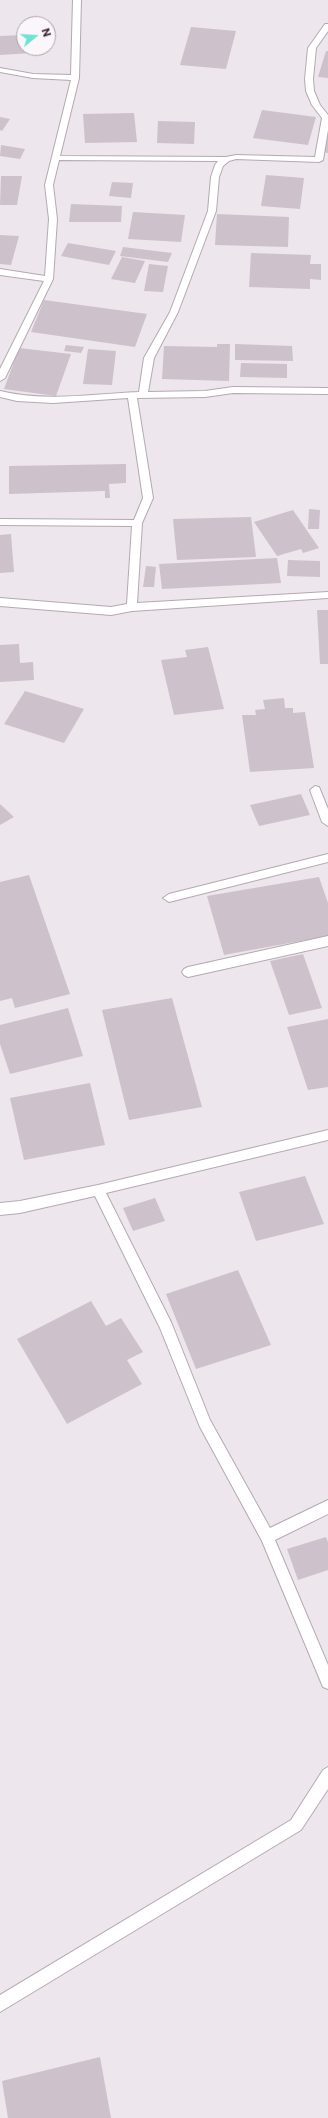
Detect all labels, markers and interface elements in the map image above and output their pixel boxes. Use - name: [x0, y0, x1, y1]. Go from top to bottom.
- north arrow: [16, 16, 56, 56]
- text: N: [39, 26, 54, 38]

